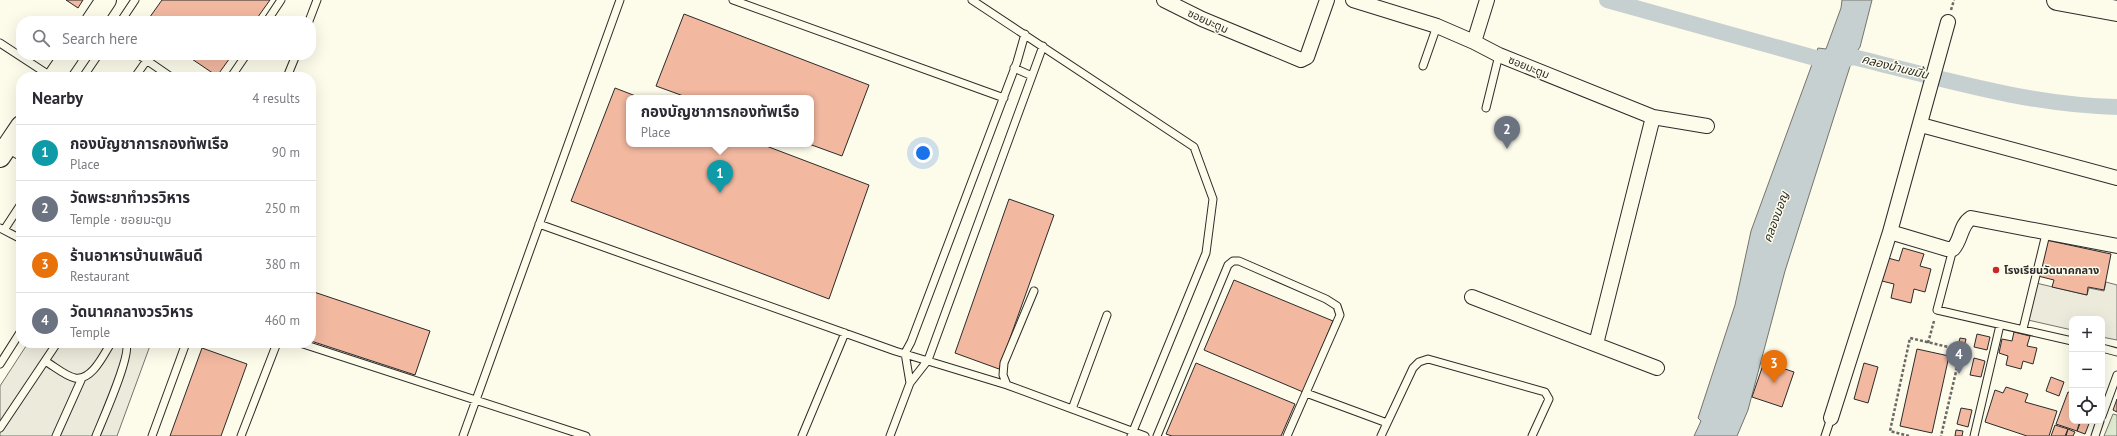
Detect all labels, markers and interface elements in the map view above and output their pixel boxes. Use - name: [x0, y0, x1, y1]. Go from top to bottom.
- street label: ซอยมะตูม: [1185, 6, 1231, 36]
- search box: [16, 16, 316, 60]
- icon: search: [30, 27, 52, 49]
- text: Search here: [62, 29, 138, 48]
- water label: คลองบ้านขมิ้น: [1860, 51, 1931, 82]
- street label: ซอยมะตูม: [1506, 52, 1552, 82]
- text: Nearby: [32, 87, 83, 109]
- text: 4 results: [252, 90, 300, 107]
- popup: [626, 95, 814, 147]
- text: กองบัญชาการกองทัพเรือ: [641, 102, 799, 121]
- pin: 2: [1494, 116, 1520, 149]
- text: Place: [641, 124, 670, 141]
- text: กองบัญชาการกองทัพเรือ: [70, 134, 229, 153]
- your location: [913, 143, 933, 163]
- text: 1: [41, 144, 49, 161]
- text: 90 m: [272, 144, 300, 161]
- text: Place: [70, 156, 100, 173]
- pin: 1: [707, 160, 733, 193]
- text: วัดพระยาทําวรวิหาร: [70, 188, 190, 207]
- water label: คลองมอญ: [1759, 188, 1792, 244]
- text: 2: [41, 200, 49, 217]
- text: 250 m: [265, 200, 300, 217]
- text: Temple · ซอยมะตูม: [70, 211, 172, 228]
- text: ร้านอาหารบ้านเพลินดี: [70, 246, 203, 265]
- text: 3: [41, 256, 49, 273]
- text: 380 m: [265, 256, 300, 273]
- place label: โรงเรียนวัดนาคกลาง: [2004, 263, 2099, 277]
- marker: โรงเรียนวัดนาคกลาง: [1991, 265, 2001, 275]
- text: Restaurant: [70, 268, 129, 285]
- text: วัดนาคกลางวรวิหาร: [70, 302, 193, 321]
- text: 4: [41, 312, 49, 329]
- text: 460 m: [265, 312, 300, 329]
- map controls: [2069, 316, 2105, 424]
- button: +: [2069, 316, 2105, 352]
- text: Temple: [70, 324, 110, 341]
- pin: 4: [1946, 341, 1972, 374]
- pin: 3: [1761, 350, 1787, 383]
- button: −: [2069, 352, 2105, 388]
- button: locate: [2069, 388, 2105, 424]

